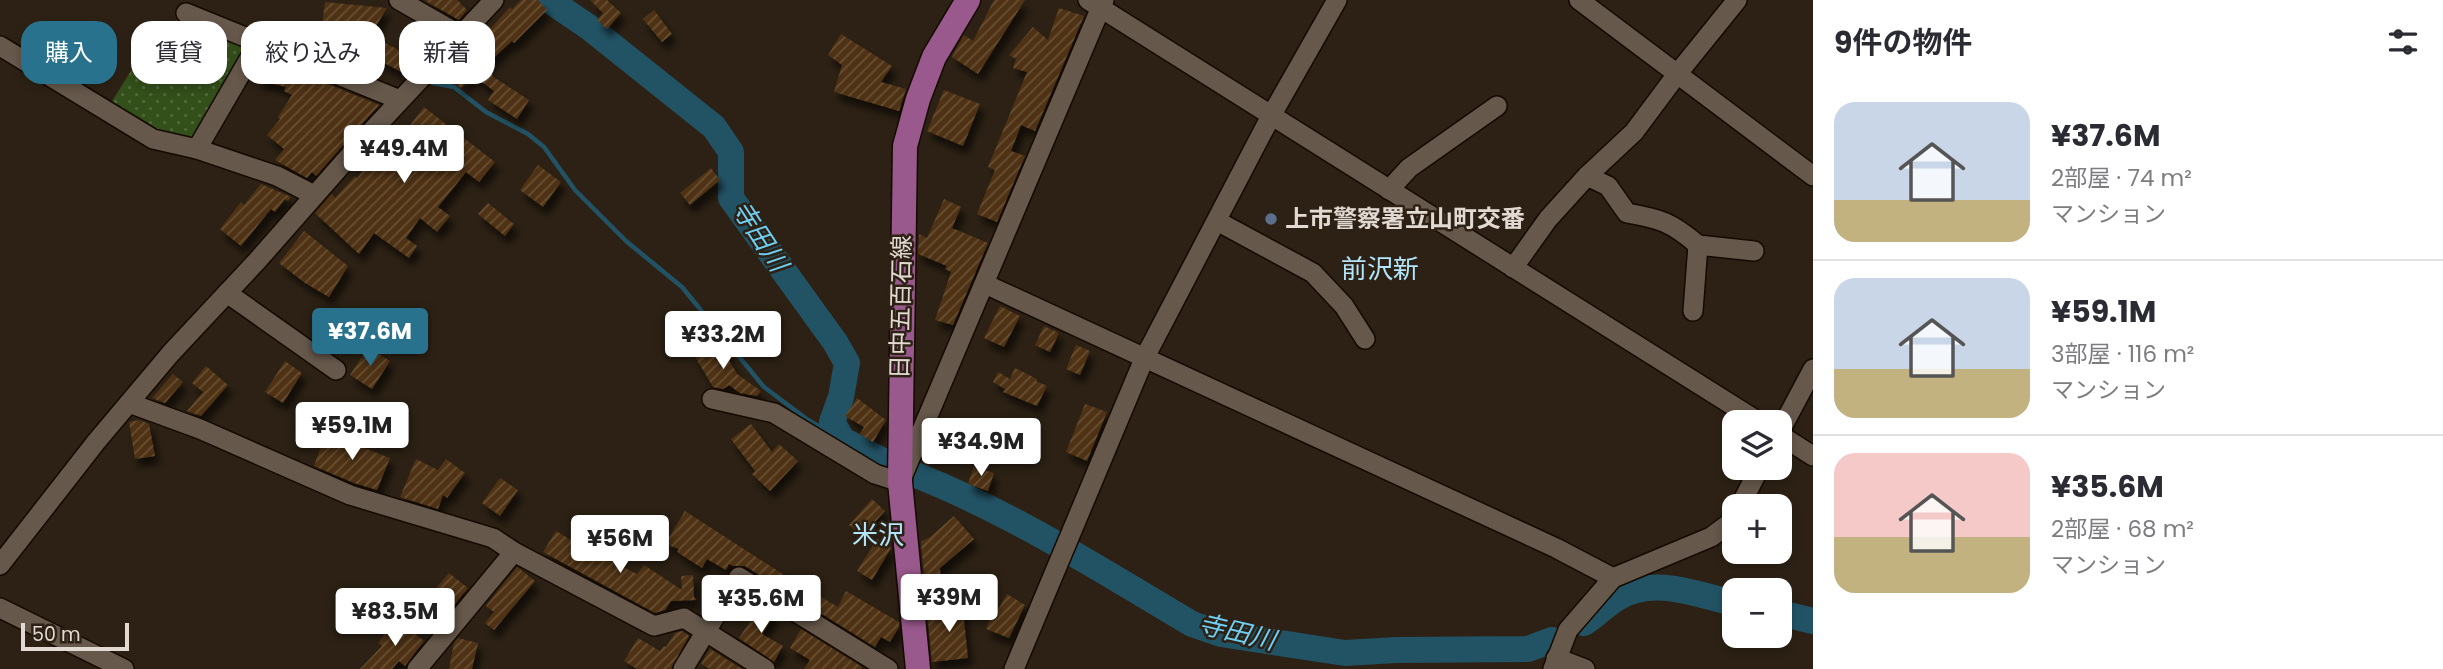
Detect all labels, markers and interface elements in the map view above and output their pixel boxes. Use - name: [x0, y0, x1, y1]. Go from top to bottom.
- chip: 購入: [21, 21, 117, 84]
- chip: 賃貸: [131, 21, 227, 84]
- chip: 絞り込み: [241, 21, 385, 84]
- chip: 新着: [399, 21, 495, 84]
- text: 9件の物件: [1834, 21, 1972, 64]
- icon: filters: [2384, 23, 2422, 61]
- text: ¥37.6M: [2051, 114, 2160, 157]
- pin: ¥49.4M: [347, 125, 461, 185]
- icon: home: [1890, 130, 1974, 214]
- text: ¥49.4M: [360, 132, 448, 164]
- text: 2部屋 · 74 m²: [2051, 162, 2192, 194]
- water label: 寺田川: [724, 193, 798, 281]
- text: マンション: [2051, 198, 2166, 230]
- place label: 上市警察署立山町交番: [1285, 202, 1525, 235]
- marker: 上市警察署立山町交番: [1263, 211, 1279, 227]
- street label: 日中五百石線: [883, 235, 918, 379]
- district label: 前沢新: [1341, 251, 1419, 287]
- text: ¥59.1M: [2051, 290, 2156, 333]
- icon: home: [1890, 306, 1974, 390]
- pin: ¥37.6M: [313, 308, 427, 368]
- pin: ¥33.2M: [666, 312, 780, 371]
- text: ¥37.6M: [328, 315, 412, 347]
- text: ¥33.2M: [681, 318, 765, 350]
- text: 3部屋 · 116 m²: [2051, 338, 2194, 370]
- text: マンション: [2051, 374, 2166, 406]
- pin: ¥59.1M: [295, 402, 409, 462]
- text: ¥59.1M: [312, 409, 392, 441]
- map controls: [1722, 410, 1792, 648]
- button: layers: [1722, 410, 1792, 480]
- pin: ¥34.9M: [924, 419, 1038, 478]
- text: ¥34.9M: [938, 425, 1024, 457]
- text: ¥35.6M: [2051, 465, 2164, 508]
- icon: home: [1890, 481, 1974, 565]
- button: +: [1722, 494, 1792, 564]
- text: 2部屋 · 68 m²: [2051, 513, 2194, 545]
- pin: ¥56M: [579, 516, 661, 575]
- district label: 米沢: [852, 517, 904, 553]
- text: ¥56M: [587, 522, 653, 554]
- text: マンション: [2051, 549, 2166, 581]
- pin: ¥39M: [908, 574, 990, 634]
- pin: ¥35.6M: [704, 576, 818, 635]
- button: −: [1722, 578, 1792, 648]
- text: ¥39M: [917, 581, 981, 613]
- text: ¥35.6M: [718, 582, 804, 614]
- pin: ¥83.5M: [338, 588, 452, 648]
- text: ¥83.5M: [352, 595, 438, 627]
- water label: 寺田川: [1195, 606, 1282, 659]
- scale bar: [21, 620, 130, 652]
- text: 50 m: [32, 621, 81, 648]

